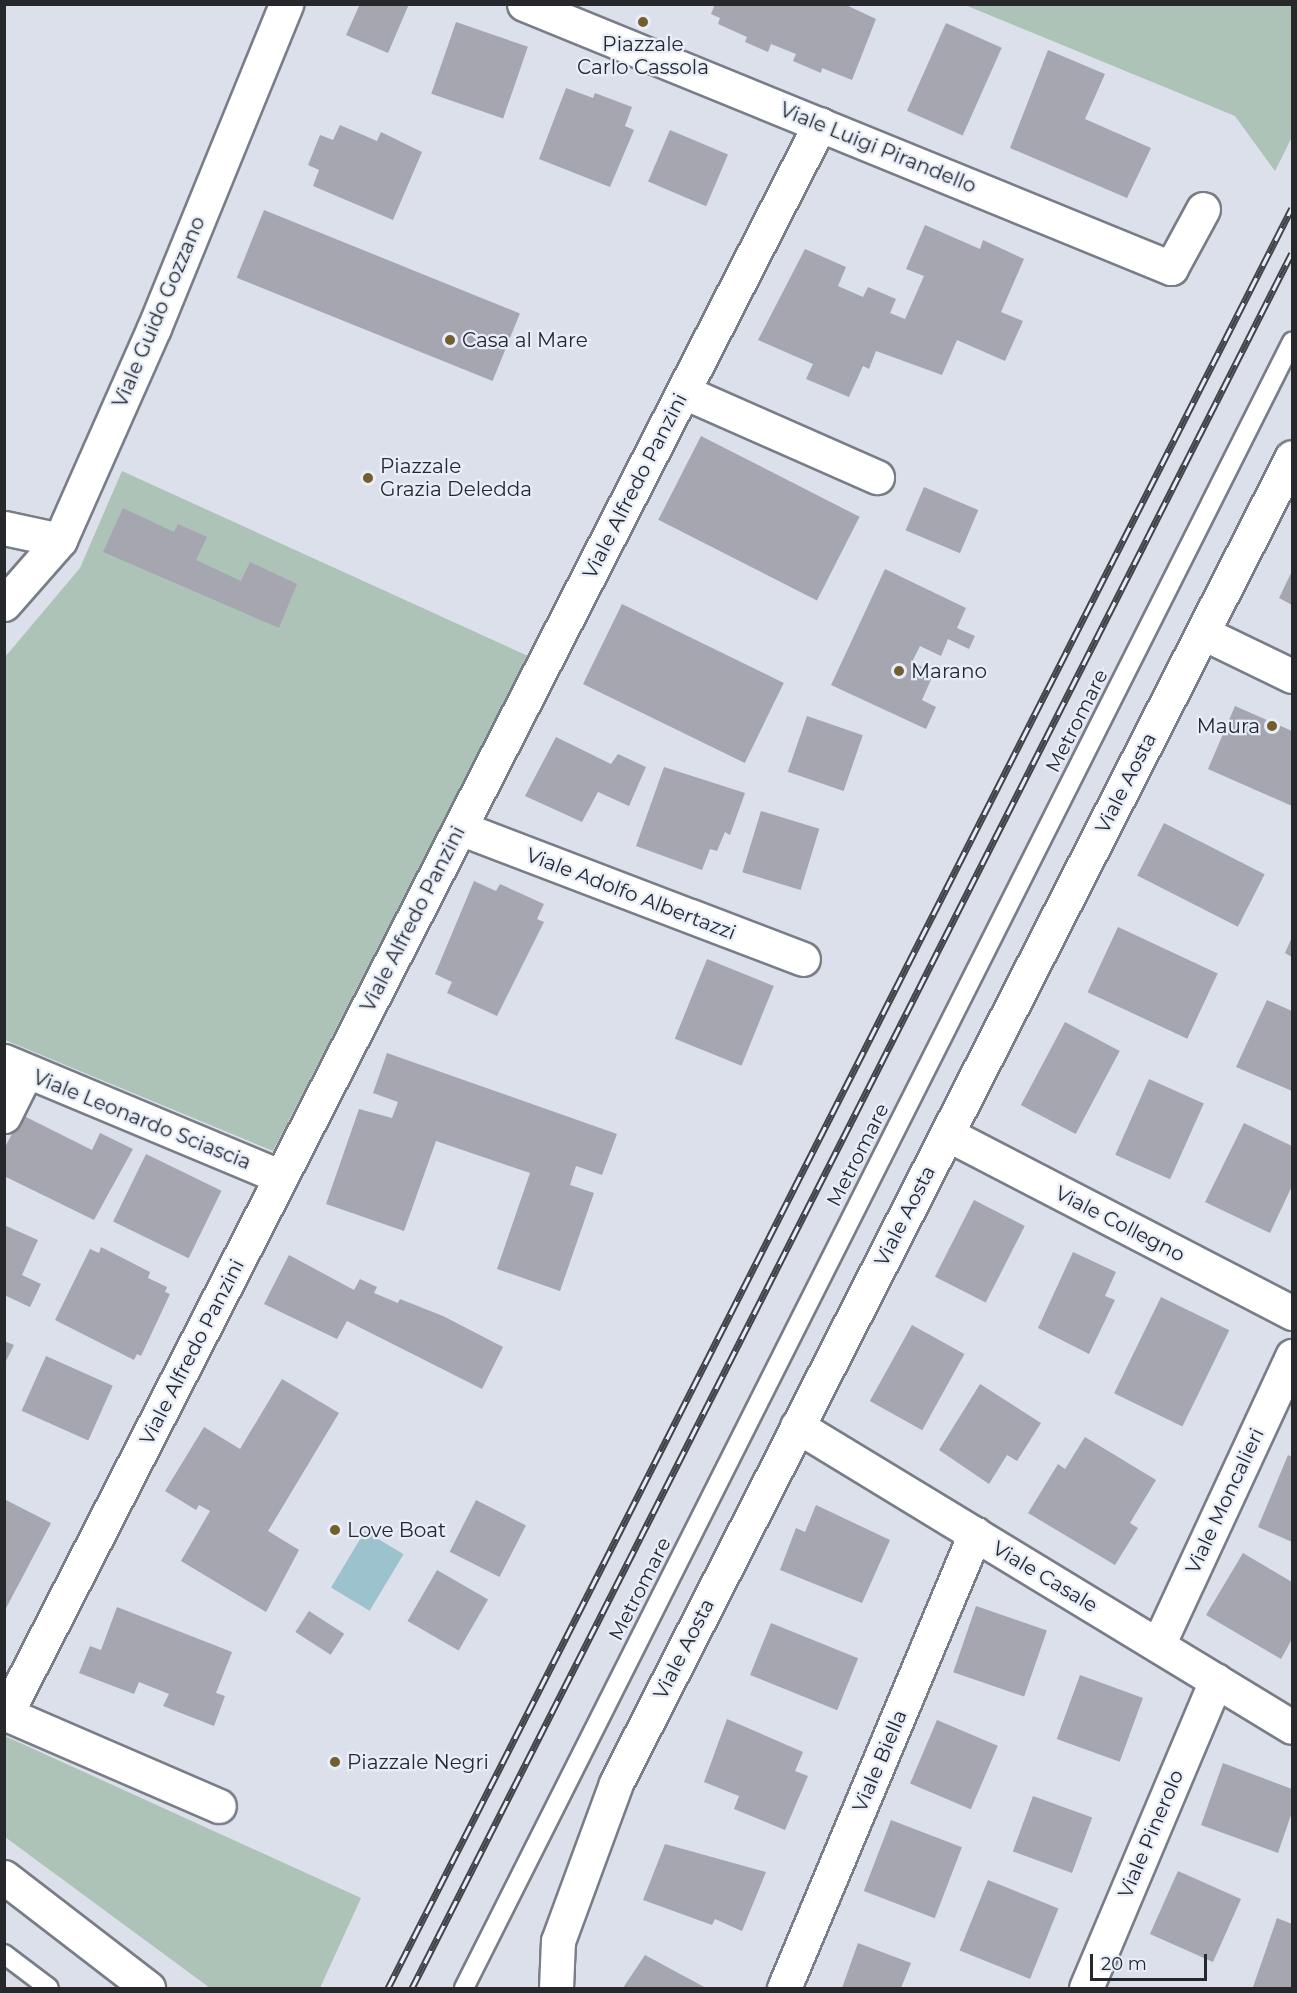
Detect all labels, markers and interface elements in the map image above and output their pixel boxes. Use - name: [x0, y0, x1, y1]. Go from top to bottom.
- marker: Piazzale Carlo Cassola: [636, 15, 650, 29]
- place label: Piazzale Carlo Cassola: [577, 32, 709, 79]
- street label: Viale Luigi Pirandello: [776, 98, 980, 198]
- street label: Viale Guido Gozzano: [108, 213, 210, 411]
- place label: Casa al Mare: [462, 328, 588, 352]
- marker: Casa al Mare: [443, 333, 457, 347]
- street label: Viale Alfredo Panzini: [578, 389, 692, 583]
- place label: Piazzale Grazia Deledda: [380, 454, 532, 501]
- marker: Piazzale Grazia Deledda: [361, 471, 375, 485]
- place label: Marano: [911, 659, 987, 683]
- marker: Marano: [892, 664, 906, 678]
- street label: Metromare: [1041, 665, 1113, 777]
- place label: Maura: [1197, 714, 1260, 738]
- marker: Maura: [1265, 719, 1279, 733]
- street label: Viale Aosta: [1090, 729, 1162, 837]
- street label: Viale Alfredo Panzini: [356, 822, 470, 1016]
- street label: Viale Adolfo Albertazzi: [523, 843, 739, 945]
- street label: Viale Leonardo Sciascia: [30, 1065, 254, 1175]
- street label: Metromare: [822, 1099, 894, 1211]
- street label: Viale Aosta: [869, 1162, 941, 1270]
- street label: Viale Collegno: [1051, 1181, 1189, 1267]
- street label: Viale Alfredo Panzini: [135, 1255, 249, 1449]
- street label: Viale Moncalieri: [1181, 1424, 1269, 1578]
- place label: Love Boat: [347, 1518, 446, 1542]
- marker: Love Boat: [328, 1523, 342, 1537]
- street label: Metromare: [604, 1533, 676, 1645]
- street label: Viale Casale: [988, 1536, 1102, 1618]
- street label: Viale Aosta: [648, 1595, 720, 1703]
- street label: Viale Biella: [848, 1706, 912, 1816]
- place label: Piazzale Negri: [347, 1750, 489, 1774]
- marker: Piazzale Negri: [328, 1755, 342, 1769]
- street label: Viale Pinerolo: [1113, 1766, 1189, 1902]
- scale bar: [1093, 1942, 1210, 1980]
- text: 20 m: [1101, 1953, 1147, 1975]

